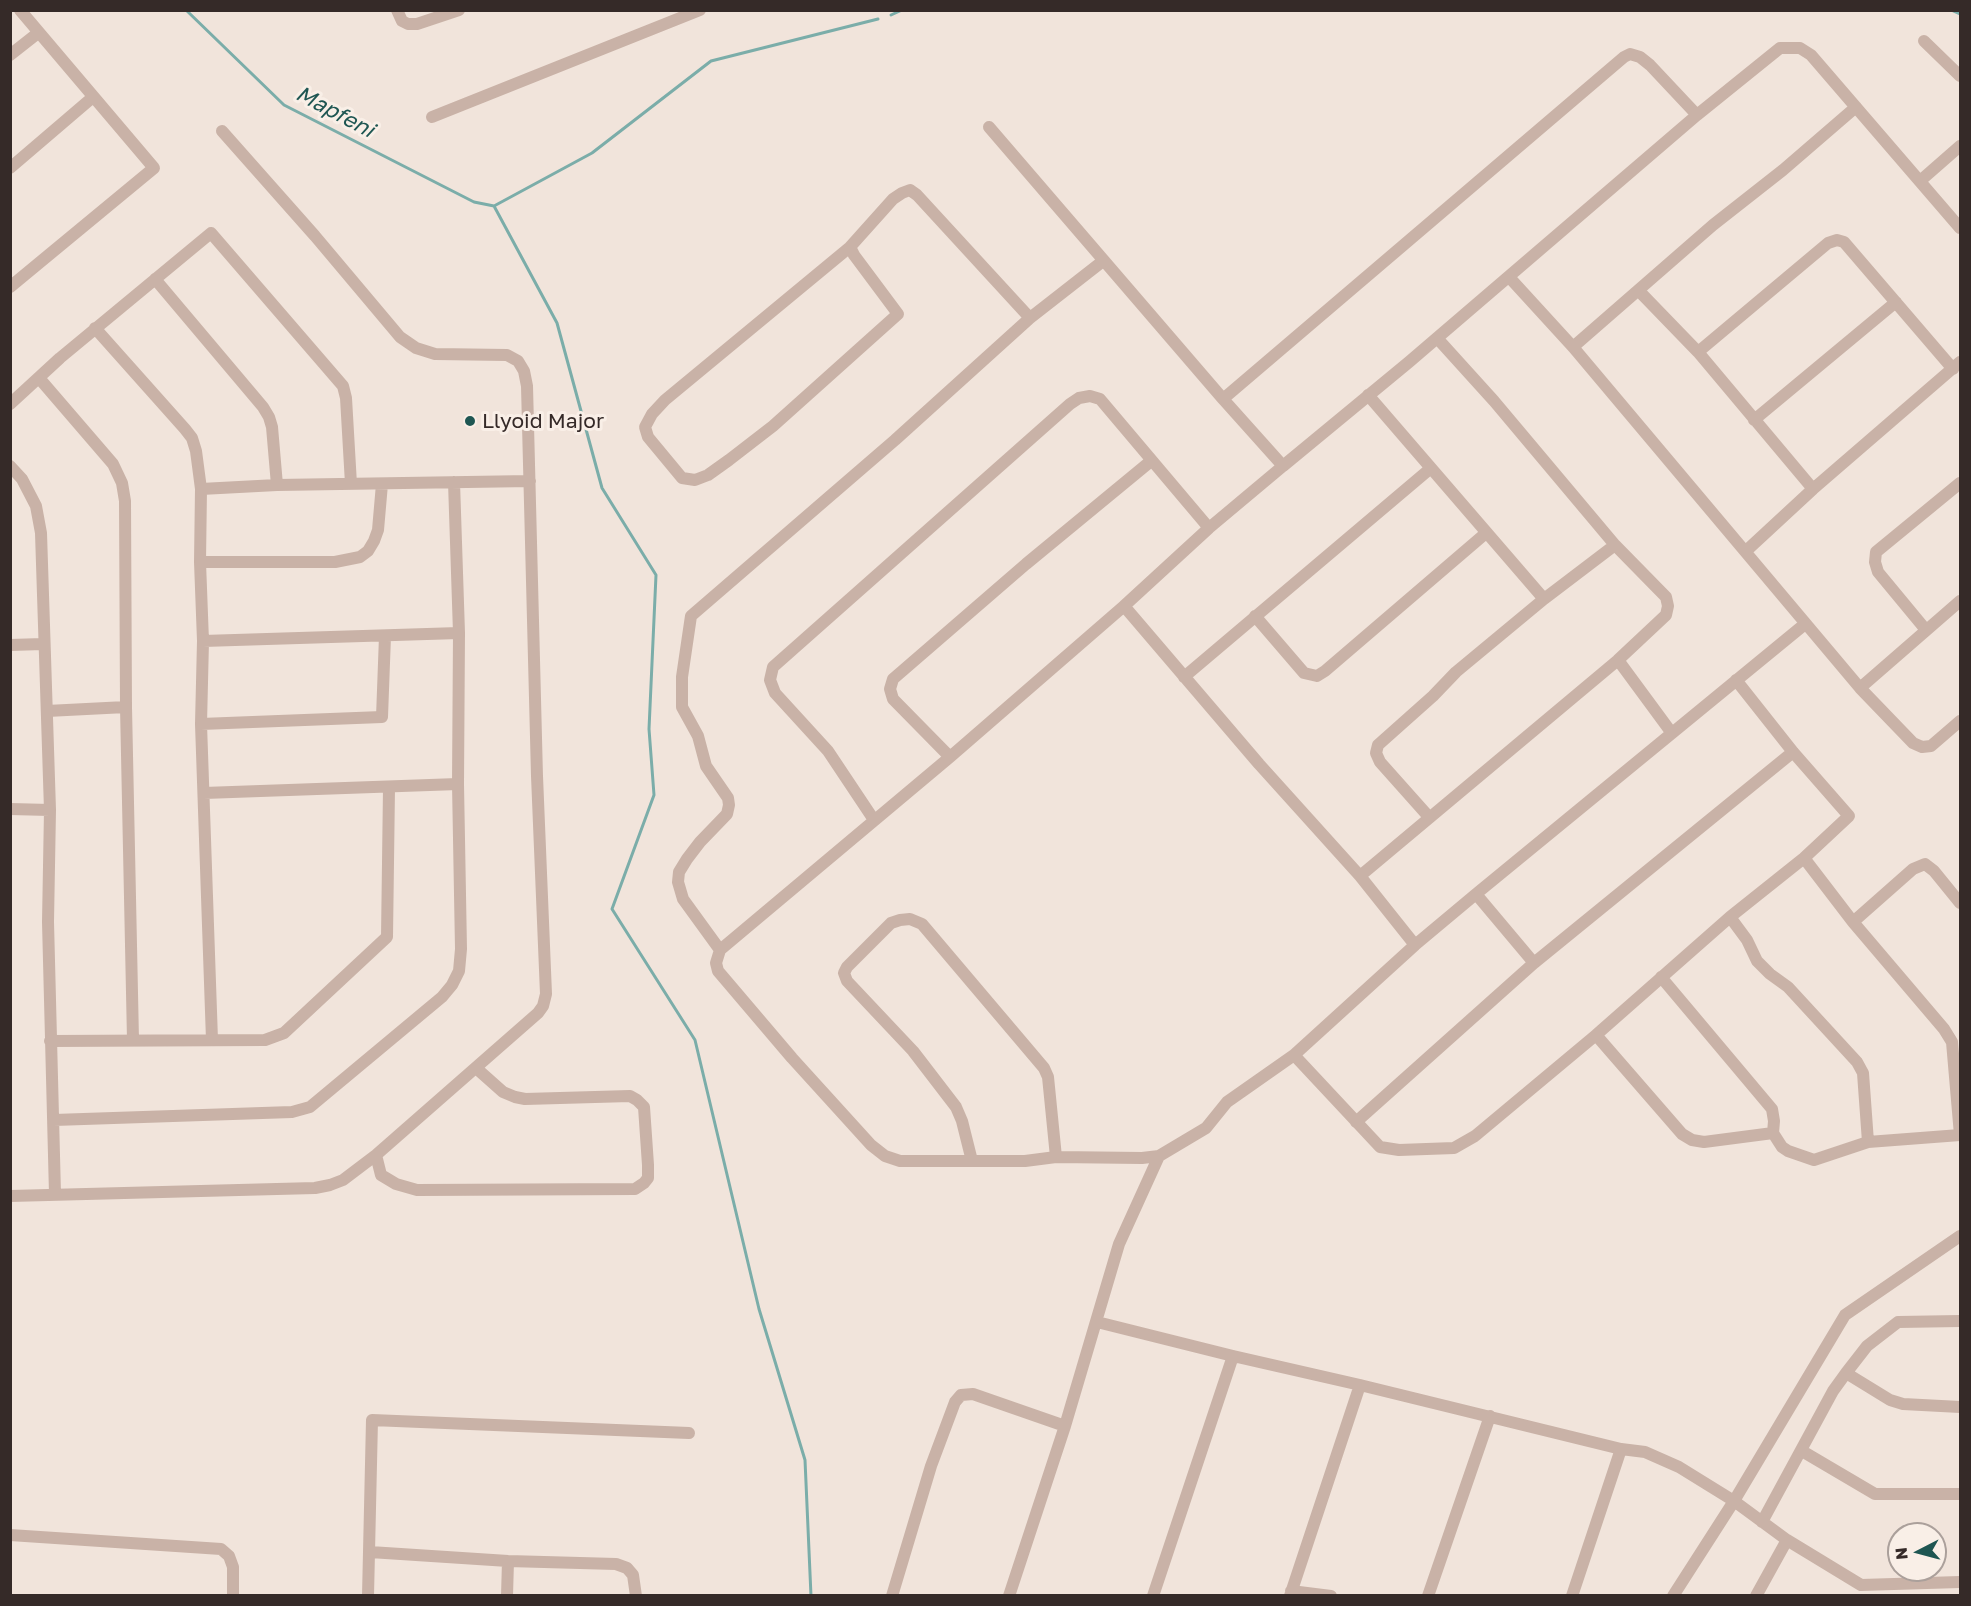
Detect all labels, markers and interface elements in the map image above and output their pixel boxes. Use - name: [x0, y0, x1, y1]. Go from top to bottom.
- water label: Mapfeni: [291, 80, 379, 144]
- place label: Llyoid Major: [482, 408, 604, 434]
- marker: Llyoid Major: [463, 414, 477, 428]
- north arrow: [1887, 1522, 1947, 1582]
- text: N: [1891, 1547, 1912, 1561]

